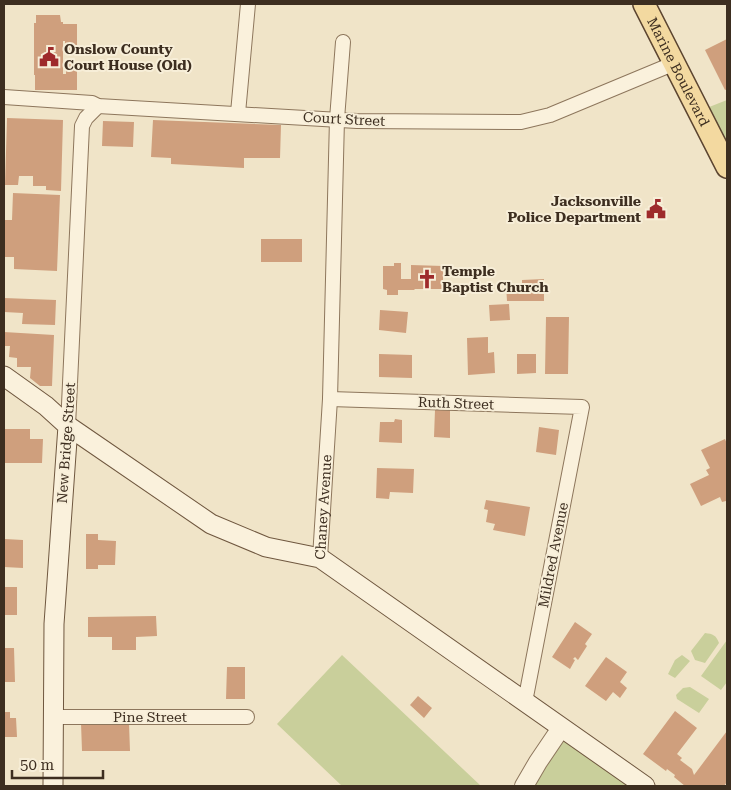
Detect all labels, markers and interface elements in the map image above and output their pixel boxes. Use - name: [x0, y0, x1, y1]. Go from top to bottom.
- street label: Marine Boulevard: [644, 15, 713, 129]
- place label: Onslow County Court House (Old): [64, 41, 192, 73]
- public building icon: Onslow County Court House (Old): [38, 46, 60, 68]
- street label: Court Street: [302, 109, 386, 129]
- place label: Jacksonville Police Department: [507, 193, 641, 225]
- public building icon: Jacksonville Police Department: [645, 198, 667, 220]
- place label: Temple Baptist Church: [442, 263, 549, 295]
- church icon: Temple Baptist Church: [416, 268, 438, 290]
- street label: New Bridge Street: [54, 382, 78, 504]
- street label: Ruth Street: [418, 394, 494, 412]
- street label: Chaney Avenue: [312, 454, 335, 560]
- street label: Mildred Avenue: [535, 501, 571, 609]
- street label: Pine Street: [113, 709, 187, 725]
- scale bar: [12, 748, 104, 780]
- text: 50 m: [20, 756, 55, 774]

